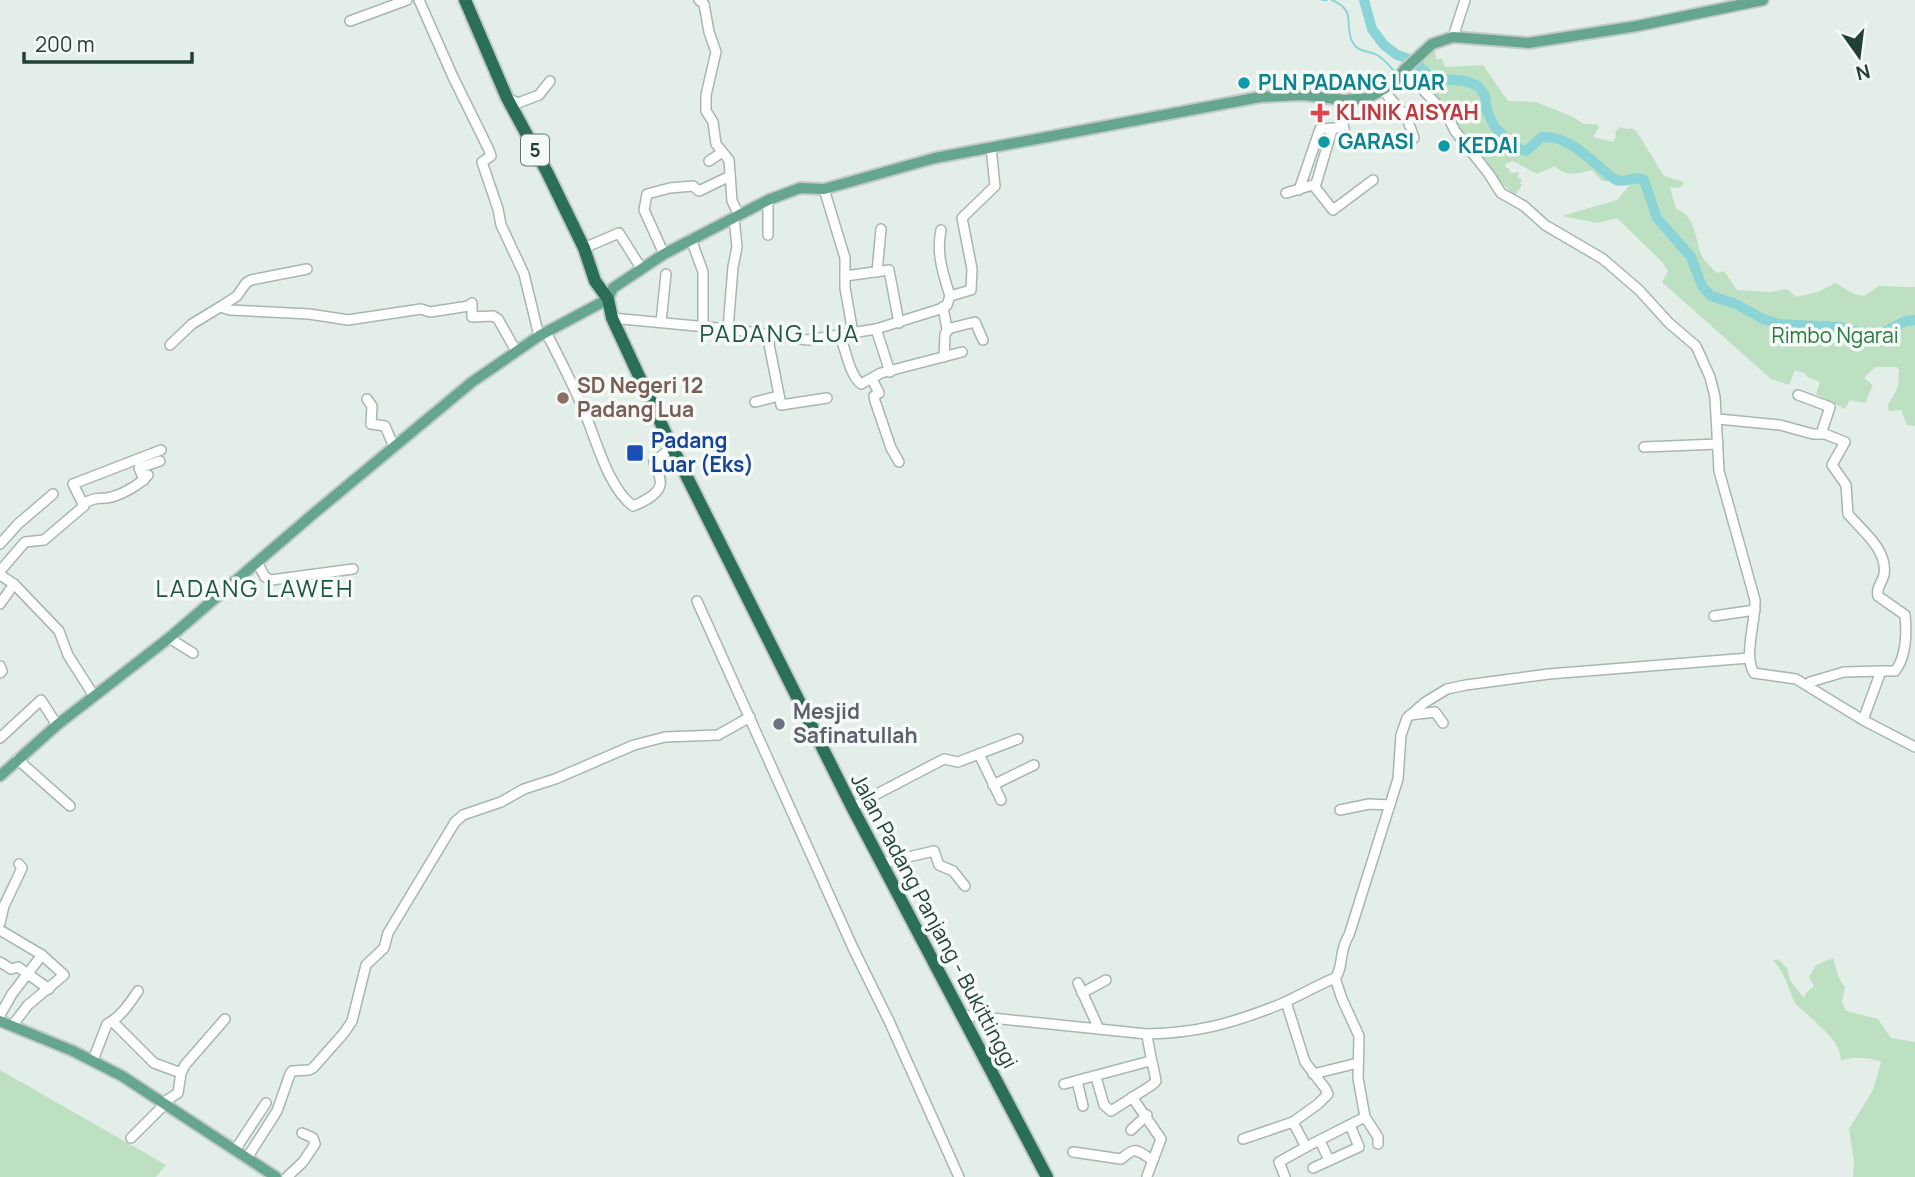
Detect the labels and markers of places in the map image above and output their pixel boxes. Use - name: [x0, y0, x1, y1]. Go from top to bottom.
- place label: PLN PADANG LUAR: [1258, 68, 1445, 96]
- marker: PLN PADANG LUAR: [1236, 75, 1252, 91]
- place label: KLINIK AISYAH: [1336, 98, 1479, 126]
- marker: KLINIK AISYAH: [1310, 103, 1330, 123]
- place label: GARASI: [1338, 127, 1414, 155]
- place label: KEDAI: [1458, 131, 1518, 159]
- marker: GARASI: [1316, 134, 1332, 150]
- marker: KEDAI: [1436, 138, 1452, 154]
- place label: SD Negeri 12 Padang Lua: [577, 371, 703, 423]
- marker: SD Negeri 12 Padang Lua: [555, 390, 571, 406]
- place label: Padang Luar (Eks): [651, 426, 754, 478]
- marker: Padang Luar (Eks): [625, 443, 645, 463]
- place label: Mesjid Safinatullah: [793, 697, 918, 749]
- marker: Mesjid Safinatullah: [771, 716, 787, 732]

